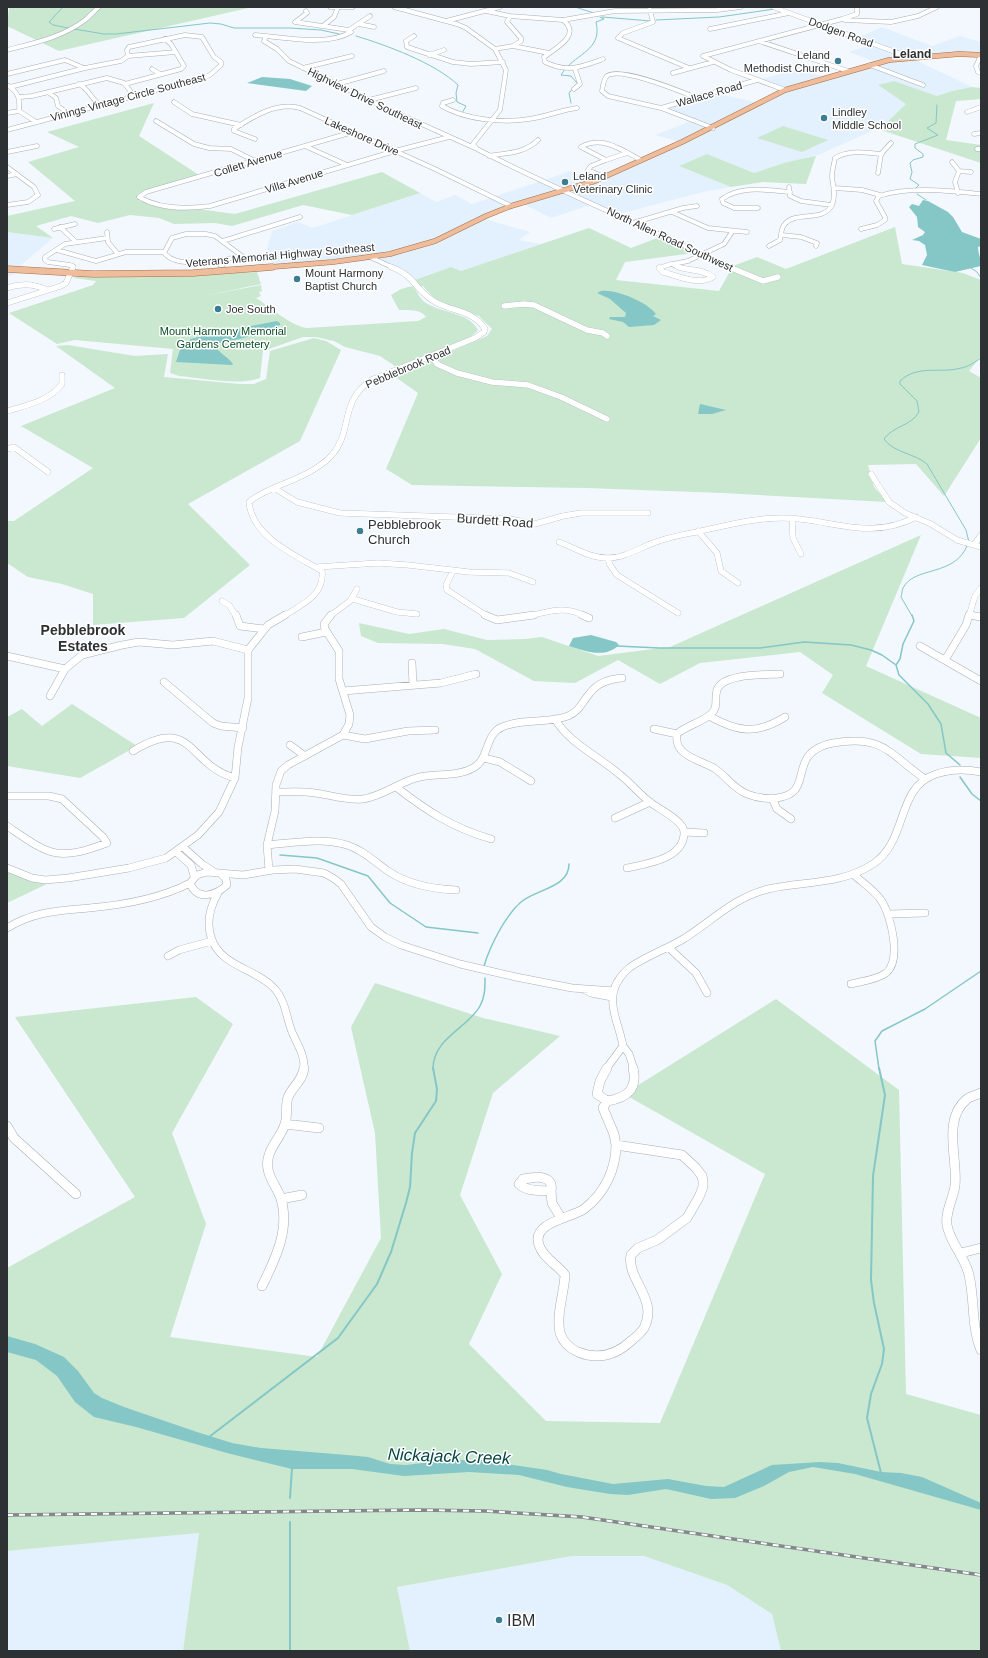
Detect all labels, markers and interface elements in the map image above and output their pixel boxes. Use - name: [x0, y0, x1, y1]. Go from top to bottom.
- street label: Dodgen Road: [807, 15, 875, 49]
- district label: Leland: [893, 47, 931, 61]
- place label: Leland Methodist Church: [744, 49, 830, 74]
- marker: Leland Methodist Church: [833, 56, 843, 66]
- street label: Highview Drive Southeast: [306, 65, 424, 131]
- street label: Vinings Vintage Circle Southeast: [49, 71, 207, 123]
- street label: Wallace Road: [675, 79, 743, 109]
- place label: Lindley Middle School: [832, 106, 901, 131]
- marker: Lindley Middle School: [819, 113, 829, 123]
- street label: Lakeshore Drive: [323, 114, 401, 158]
- street label: Collett Avenue: [212, 147, 284, 179]
- street label: Villa Avenue: [263, 166, 325, 196]
- place label: Leland Veterinary Clinic: [573, 170, 653, 195]
- marker: Leland Veterinary Clinic: [560, 177, 570, 187]
- street label: North Allen Road Southwest: [605, 204, 735, 274]
- street label: Veterans Memorial Highway Southeast: [185, 241, 375, 269]
- place label: Mount Harmony Baptist Church: [305, 267, 384, 292]
- marker: Mount Harmony Baptist Church: [292, 274, 302, 284]
- place label: Joe South: [226, 303, 276, 315]
- marker: Joe South: [213, 304, 223, 314]
- park label: Mount Harmony Memorial Gardens Cemetery: [160, 325, 286, 350]
- street label: Pebblebrook Road: [364, 344, 452, 390]
- street label: Burdett Road: [456, 510, 534, 531]
- place label: Pebblebrook Church: [368, 517, 441, 547]
- marker: Pebblebrook Church: [355, 526, 365, 536]
- district label: Pebblebrook Estates: [41, 622, 126, 654]
- water label: Nickajack Creek: [387, 1445, 512, 1468]
- place label: IBM: [507, 1612, 535, 1629]
- marker: IBM: [494, 1615, 504, 1625]

